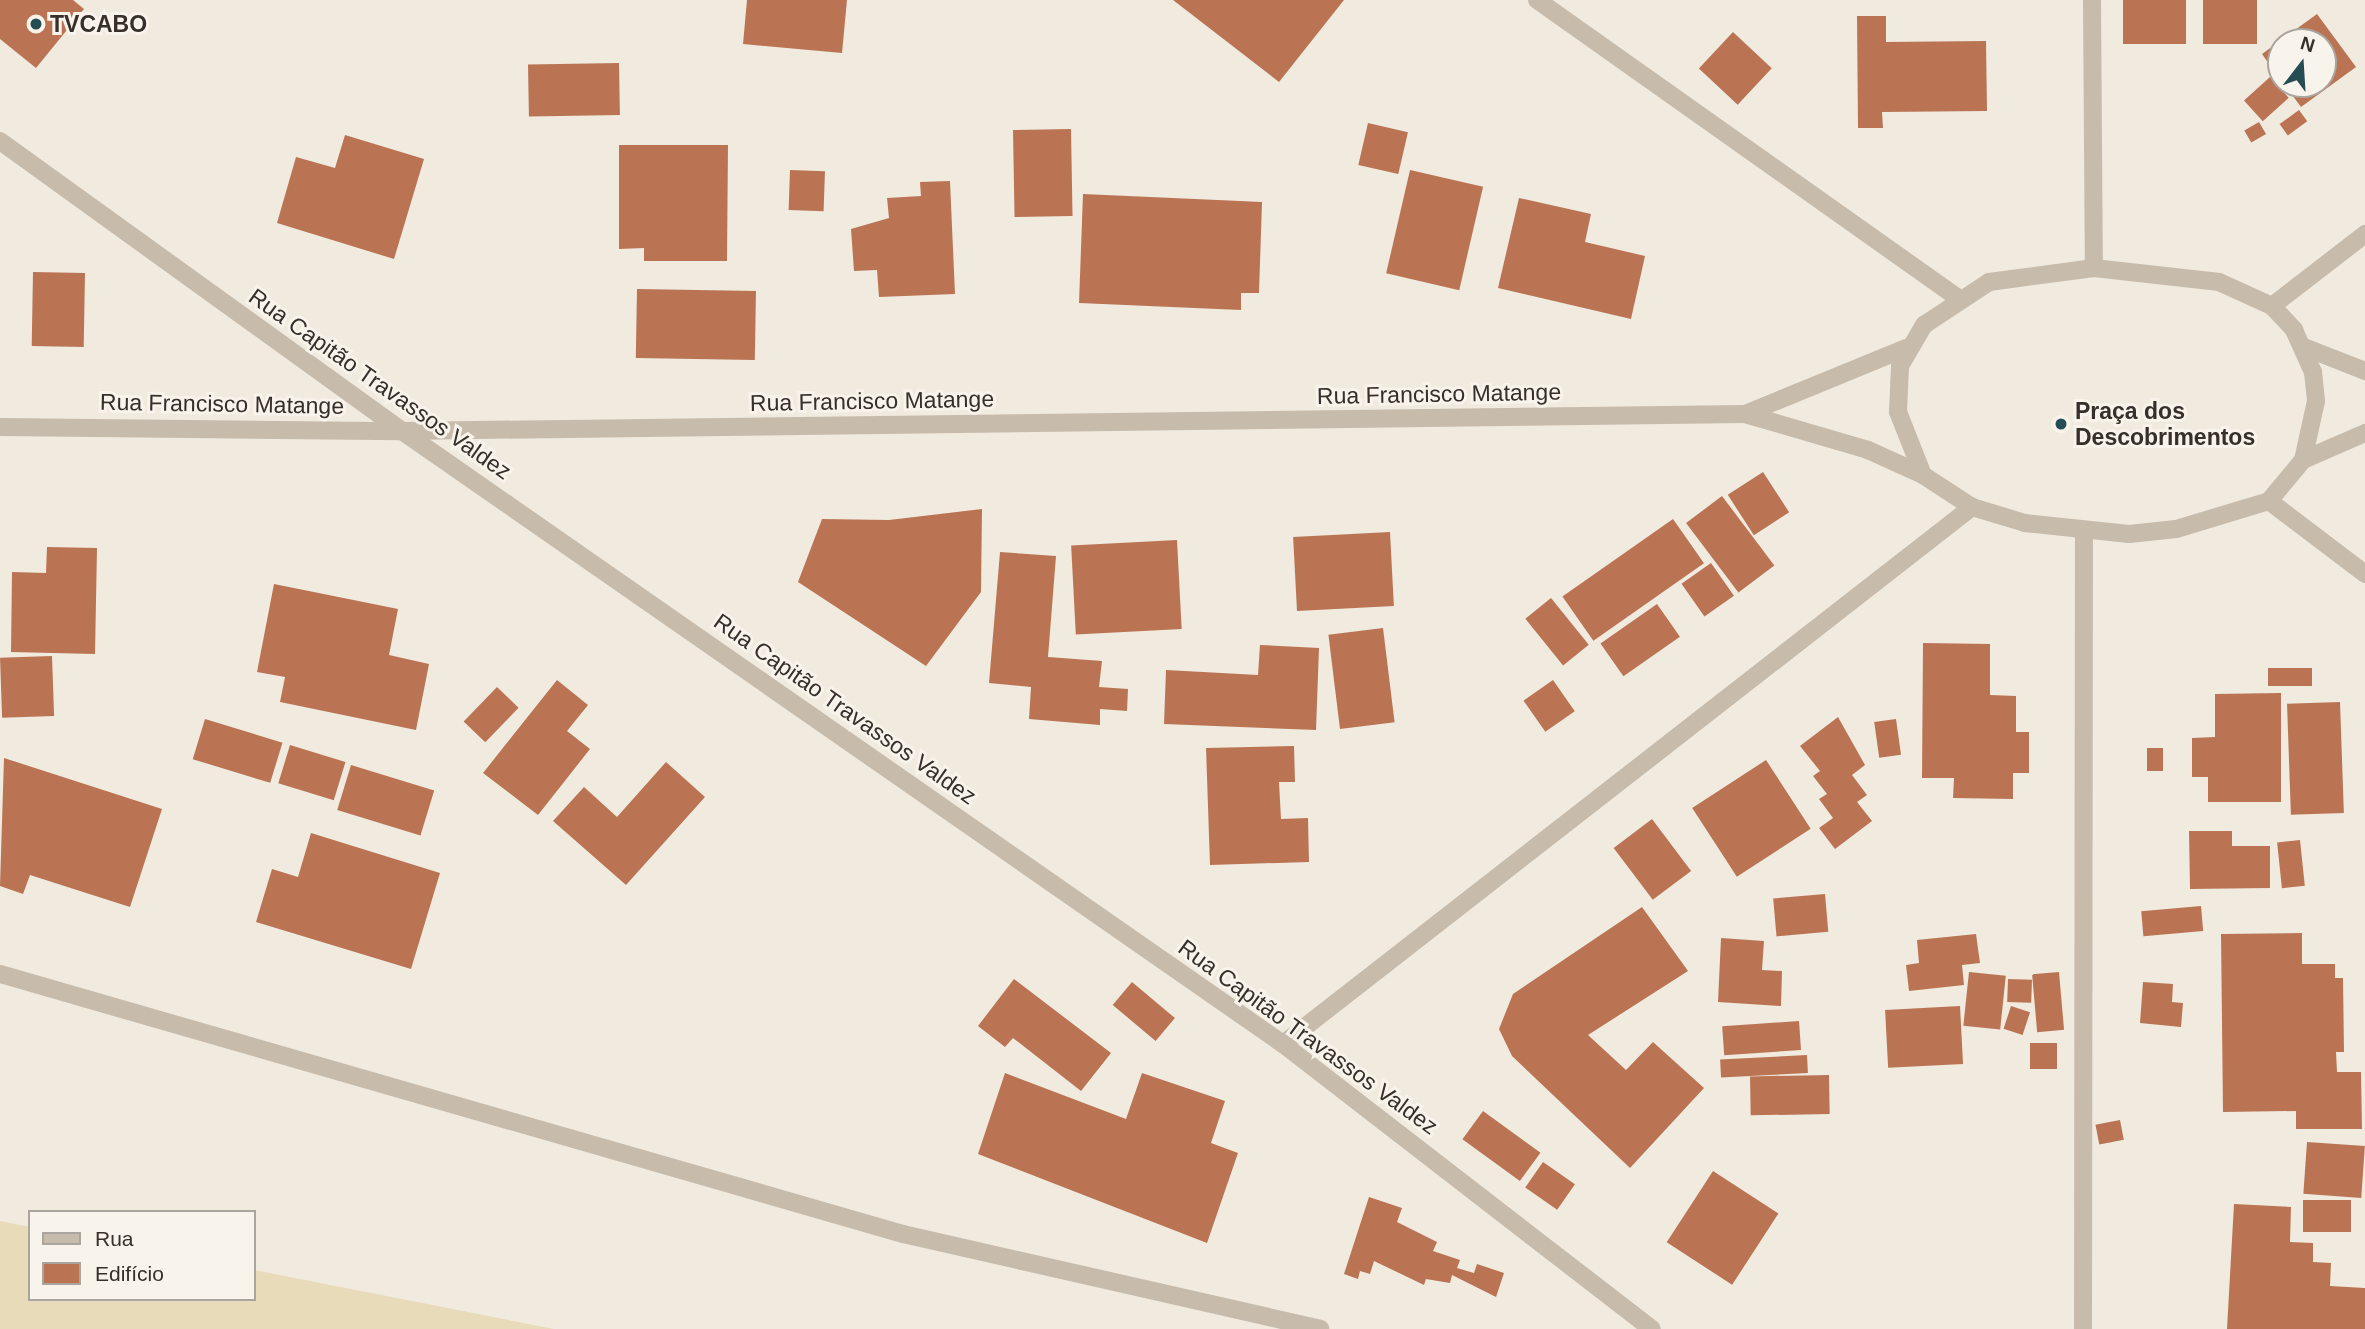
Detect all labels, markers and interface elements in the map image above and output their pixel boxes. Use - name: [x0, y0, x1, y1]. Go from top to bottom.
- place label: TVCABO: [50, 10, 147, 38]
- marker: TVCABO: [28, 16, 44, 32]
- north arrow: [2267, 28, 2337, 98]
- text: N: [2298, 32, 2317, 56]
- street label: Rua Capitão Travassos Valdez: [243, 283, 517, 485]
- street label: Rua Francisco Matange: [1317, 378, 1561, 410]
- street label: Rua Francisco Matange: [750, 385, 994, 417]
- street label: Rua Francisco Matange: [100, 388, 344, 420]
- place label: Praça dos Descobrimentos: [2075, 397, 2255, 451]
- marker: Praça dos Descobrimentos: [2053, 416, 2069, 432]
- street label: Rua Capitão Travassos Valdez: [708, 608, 982, 810]
- street label: Rua Capitão Travassos Valdez: [1173, 933, 1443, 1141]
- legend: [28, 1210, 256, 1301]
- text: Rua: [95, 1227, 134, 1250]
- text: Edifício: [95, 1262, 164, 1285]

